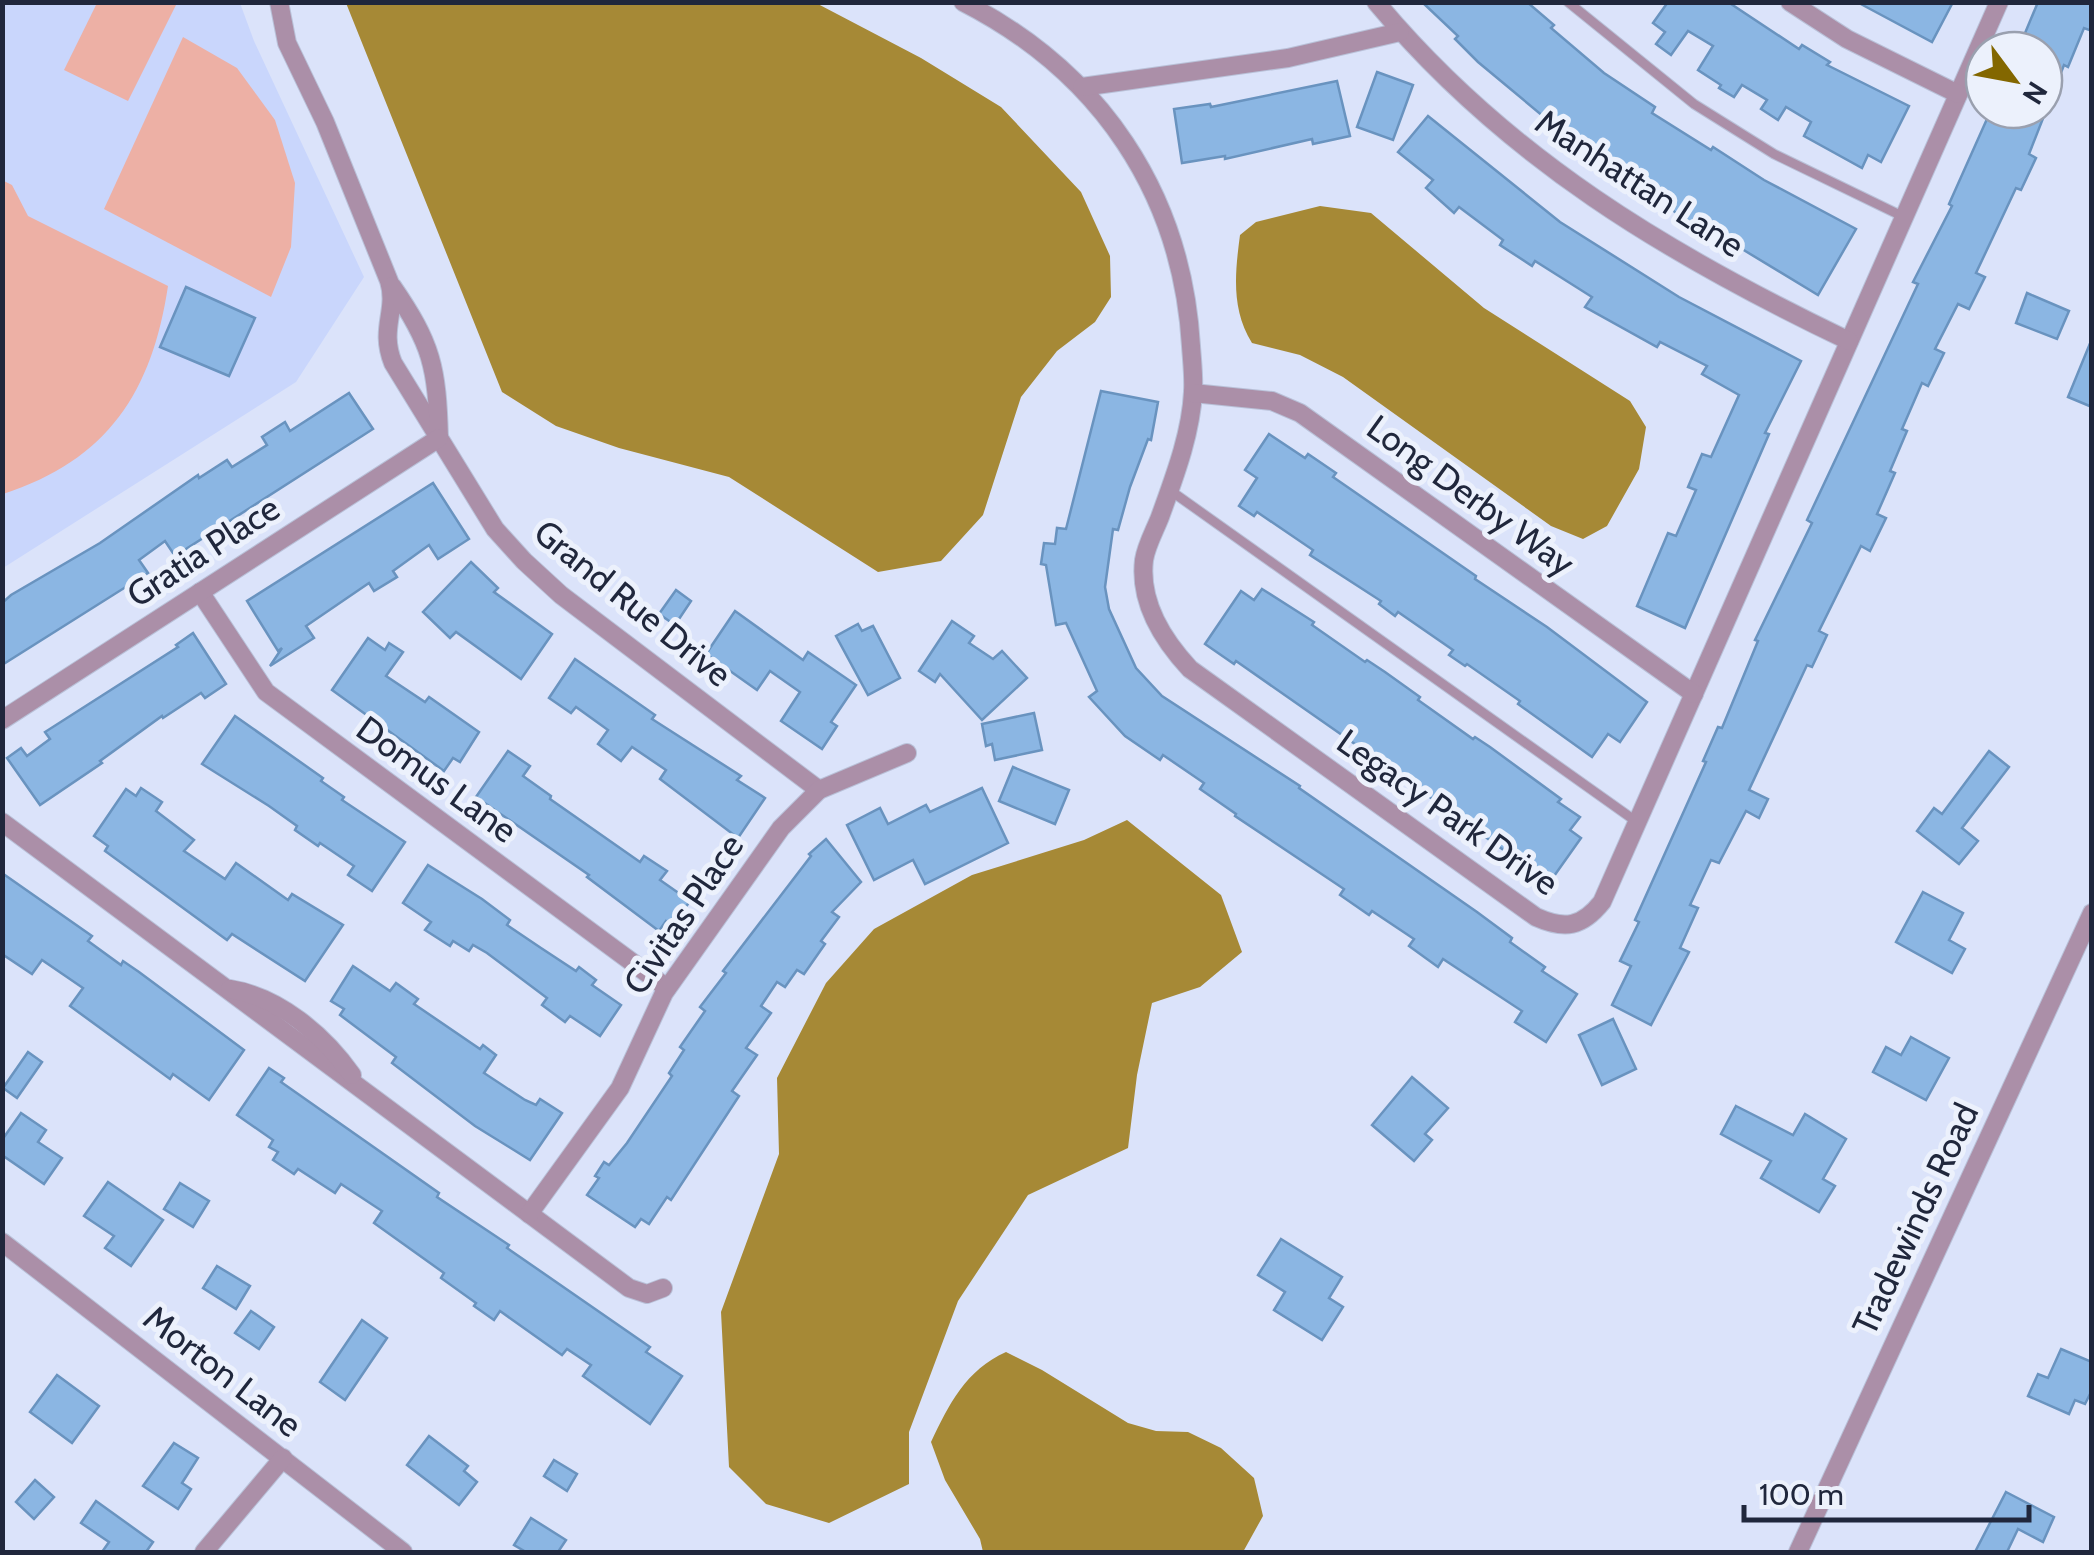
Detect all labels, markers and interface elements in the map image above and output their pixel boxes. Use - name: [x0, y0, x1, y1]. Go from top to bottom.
- north arrow: [1964, 30, 2064, 130]
- text: N: [2016, 76, 2055, 111]
- street label: Manhattan Lane: [1528, 100, 1752, 266]
- street label: Long Derby Way: [1359, 405, 1583, 585]
- street label: Gratia Place: [119, 486, 287, 616]
- street label: Grand Rue Drive: [526, 510, 740, 696]
- street label: Domus Lane: [348, 706, 526, 852]
- street label: Legacy Park Drive: [1329, 720, 1567, 904]
- street label: Civitas Place: [614, 826, 752, 1002]
- street label: Tradewinds Road: [1843, 1096, 1987, 1342]
- street label: Morton Lane: [135, 1296, 311, 1446]
- scale bar: [1744, 1460, 2029, 1522]
- text: 100 m: [1759, 1476, 1844, 1513]

